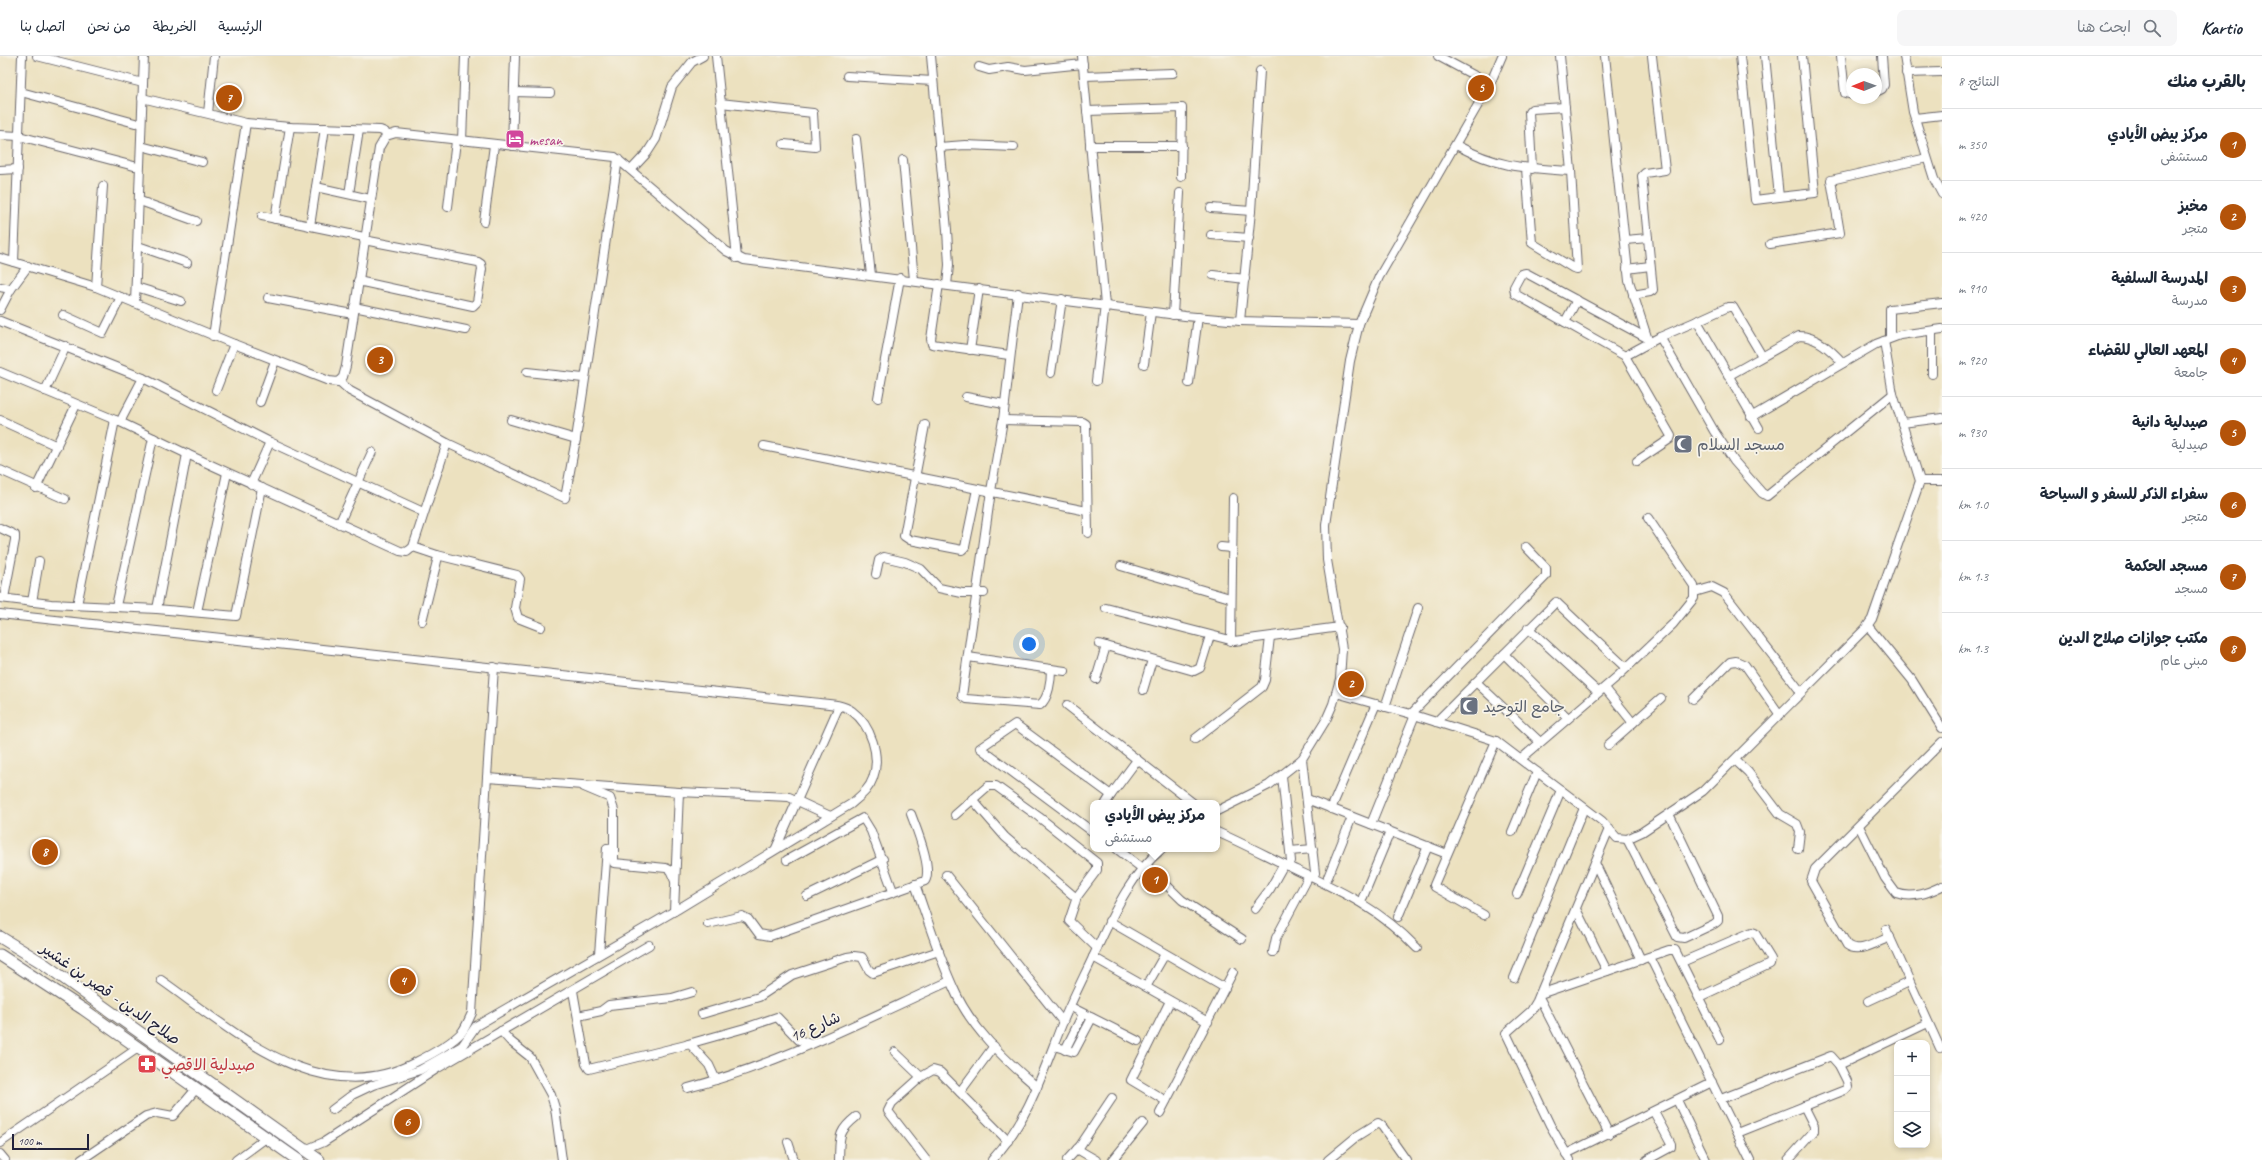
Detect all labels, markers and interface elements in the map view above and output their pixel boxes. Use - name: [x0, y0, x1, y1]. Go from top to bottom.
- search box: [1897, 10, 2177, 46]
- text: Kartio: [2201, 16, 2242, 40]
- icon: search: [2141, 17, 2163, 39]
- text: اتصل بنا: [20, 18, 65, 35]
- text: من نحن: [87, 18, 131, 35]
- text: الخريطة: [153, 18, 196, 35]
- text: الرئيسية: [218, 18, 262, 35]
- text: ابحث هنا: [2077, 18, 2131, 37]
- north arrow: [1846, 68, 1882, 104]
- text: بالقرب منك: [2167, 71, 2246, 92]
- pin: 5: [1468, 73, 1494, 103]
- text: النتائج: 8: [1958, 74, 2000, 90]
- pin: 7: [216, 83, 242, 113]
- text: مركز بيض الأيادي: [2108, 125, 2208, 144]
- hotel icon: mesan: [504, 128, 526, 150]
- place label: mesan: [529, 130, 563, 150]
- text: 350 m: [1958, 137, 1986, 153]
- text: 1: [2230, 137, 2236, 153]
- text: مستشفى: [2160, 149, 2208, 165]
- text: مخبز: [2178, 197, 2208, 216]
- text: 420 m: [1958, 209, 1986, 225]
- text: 2: [2230, 209, 2236, 225]
- text: متجر: [2183, 221, 2208, 237]
- text: المدرسة السلفية: [2111, 269, 2208, 288]
- text: 910 m: [1958, 281, 1986, 297]
- text: 3: [2230, 281, 2236, 297]
- text: مدرسة: [2172, 293, 2208, 309]
- text: المعهد العالي للقضاء: [2088, 341, 2208, 360]
- pin: 3: [367, 345, 393, 375]
- text: 920 m: [1958, 353, 1986, 369]
- text: 4: [2230, 353, 2236, 369]
- text: جامعة: [2174, 365, 2208, 381]
- text: صيدلية دانية: [2132, 413, 2208, 432]
- text: 930 m: [1958, 425, 1986, 441]
- text: 5: [2230, 425, 2236, 441]
- mosque icon: مسجد السلام: [1672, 433, 1694, 455]
- place label: مسجد السلام: [1697, 435, 1785, 457]
- text: صيدلية: [2171, 437, 2208, 453]
- text: سفراء الذكر للسفر و السياحة: [2040, 485, 2208, 504]
- text: 1.0 km: [1958, 497, 1988, 513]
- text: 6: [2230, 497, 2236, 513]
- text: متجر: [2183, 509, 2208, 525]
- text: مسجد الحكمة: [2125, 557, 2208, 576]
- text: 1.3 km: [1958, 569, 1988, 585]
- text: 7: [2230, 569, 2236, 585]
- text: مسجد: [2175, 581, 2208, 597]
- text: مكتب جوازات صلاح الدين: [2059, 629, 2208, 648]
- your location: [1019, 634, 1039, 654]
- text: 1.3 km: [1958, 641, 1988, 657]
- text: 8: [2230, 641, 2236, 657]
- text: مبنى عام: [2160, 653, 2208, 669]
- pin: 2: [1338, 669, 1364, 699]
- mosque icon: جامع التوحيد: [1458, 695, 1480, 717]
- place label: جامع التوحيد: [1483, 697, 1565, 718]
- popup: [1090, 800, 1220, 852]
- text: مركز بيض الأيادي: [1105, 806, 1205, 825]
- text: مستشفى: [1105, 830, 1152, 846]
- pin: 8: [32, 837, 58, 867]
- pin: 1: [1142, 865, 1168, 895]
- street label: صلاح الدين - قصر بن غشير: [35, 937, 184, 1050]
- pin: 4: [390, 966, 416, 996]
- street label: شارع 16: [787, 1007, 844, 1048]
- map controls: [1894, 1040, 1930, 1148]
- button: +: [1894, 1040, 1930, 1076]
- pharmacy icon: صيدلية الاقصي: [136, 1053, 158, 1075]
- place label: صيدلية الاقصي: [161, 1055, 255, 1079]
- button: −: [1894, 1076, 1930, 1112]
- pin: 6: [394, 1107, 420, 1137]
- button: layers: [1894, 1112, 1930, 1148]
- scale bar: [12, 1132, 89, 1151]
- text: 100 m: [18, 1134, 42, 1148]

